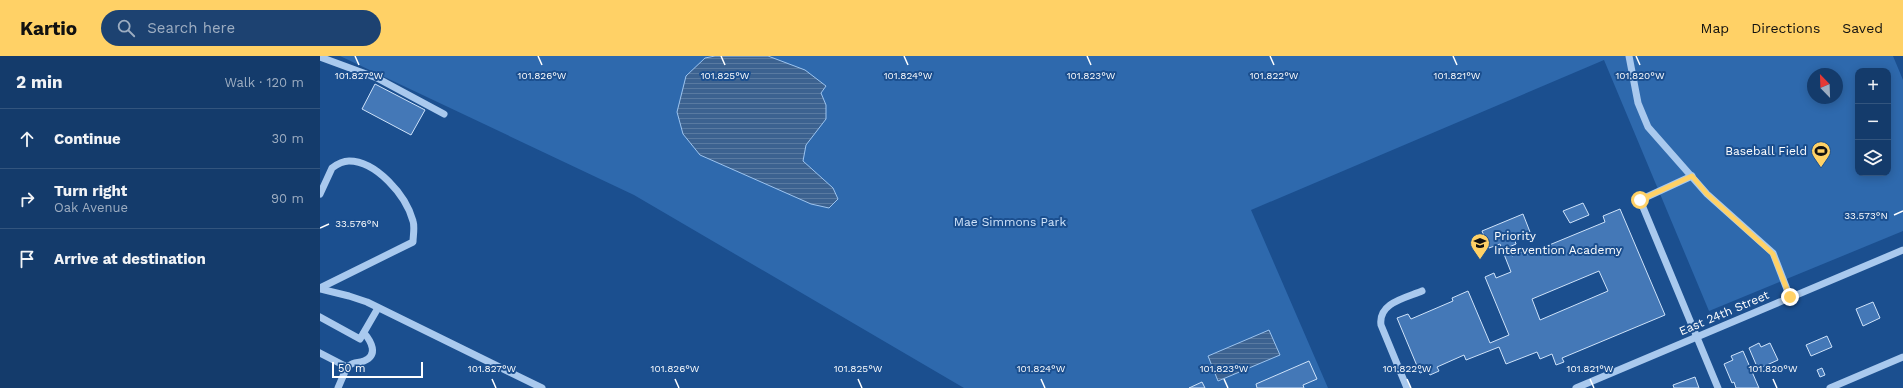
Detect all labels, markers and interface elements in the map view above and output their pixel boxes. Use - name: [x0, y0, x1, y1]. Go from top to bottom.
- search box: [101, 10, 381, 46]
- text: Kartio: [20, 17, 77, 40]
- icon: search: [115, 17, 137, 39]
- text: Search here: [147, 19, 235, 37]
- text: Map: [1701, 20, 1729, 36]
- text: Directions: [1751, 20, 1820, 36]
- text: Saved: [1842, 20, 1883, 36]
- north arrow: [1807, 68, 1843, 104]
- map controls: [1855, 68, 1891, 176]
- button: +: [1855, 68, 1891, 104]
- text: 101.827°W: [335, 70, 384, 81]
- text: 101.826°W: [518, 70, 567, 81]
- text: 101.825°W: [701, 70, 750, 81]
- text: 101.824°W: [884, 70, 933, 81]
- text: 101.823°W: [1067, 70, 1116, 81]
- text: 101.822°W: [1250, 70, 1299, 81]
- text: 101.821°W: [1434, 70, 1481, 81]
- text: 101.820°W: [1615, 70, 1665, 81]
- text: 2 min: [16, 72, 62, 92]
- text: Walk · 120 m: [225, 75, 304, 90]
- button: −: [1855, 104, 1891, 140]
- icon: ahead: [16, 128, 38, 150]
- text: Continue: [54, 130, 121, 148]
- text: 30 m: [272, 131, 304, 146]
- sports icon: Baseball Field: [1810, 140, 1832, 168]
- button: layers: [1855, 140, 1891, 176]
- place label: Baseball Field: [1725, 144, 1807, 158]
- text: Turn right: [54, 182, 127, 200]
- icon: right: [16, 188, 38, 210]
- text: 90 m: [271, 191, 304, 206]
- route start: [1631, 191, 1649, 209]
- text: Oak Avenue: [54, 200, 128, 215]
- text: 33.573°N: [1844, 210, 1888, 221]
- park label: Mae Simmons Park: [954, 215, 1066, 229]
- text: 33.576°N: [335, 218, 379, 229]
- place label: Priority Intervention Academy: [1494, 229, 1623, 257]
- school or university icon: Priority Intervention Academy: [1469, 232, 1491, 260]
- icon: arrive: [16, 248, 38, 270]
- text: Arrive at destination: [54, 250, 206, 268]
- street label: East 24th Street: [1677, 288, 1771, 338]
- route end: [1781, 288, 1799, 306]
- scale bar: [332, 360, 423, 379]
- text: 50 m: [338, 362, 365, 375]
- text: 101.827°W: [468, 363, 517, 374]
- text: 101.826°W: [651, 363, 700, 374]
- text: 101.825°W: [834, 363, 883, 374]
- text: 101.824°W: [1017, 363, 1066, 374]
- text: 101.823°W: [1200, 363, 1249, 374]
- text: 101.822°W: [1383, 363, 1432, 374]
- text: 101.821°W: [1567, 363, 1614, 374]
- text: 101.820°W: [1748, 363, 1798, 374]

